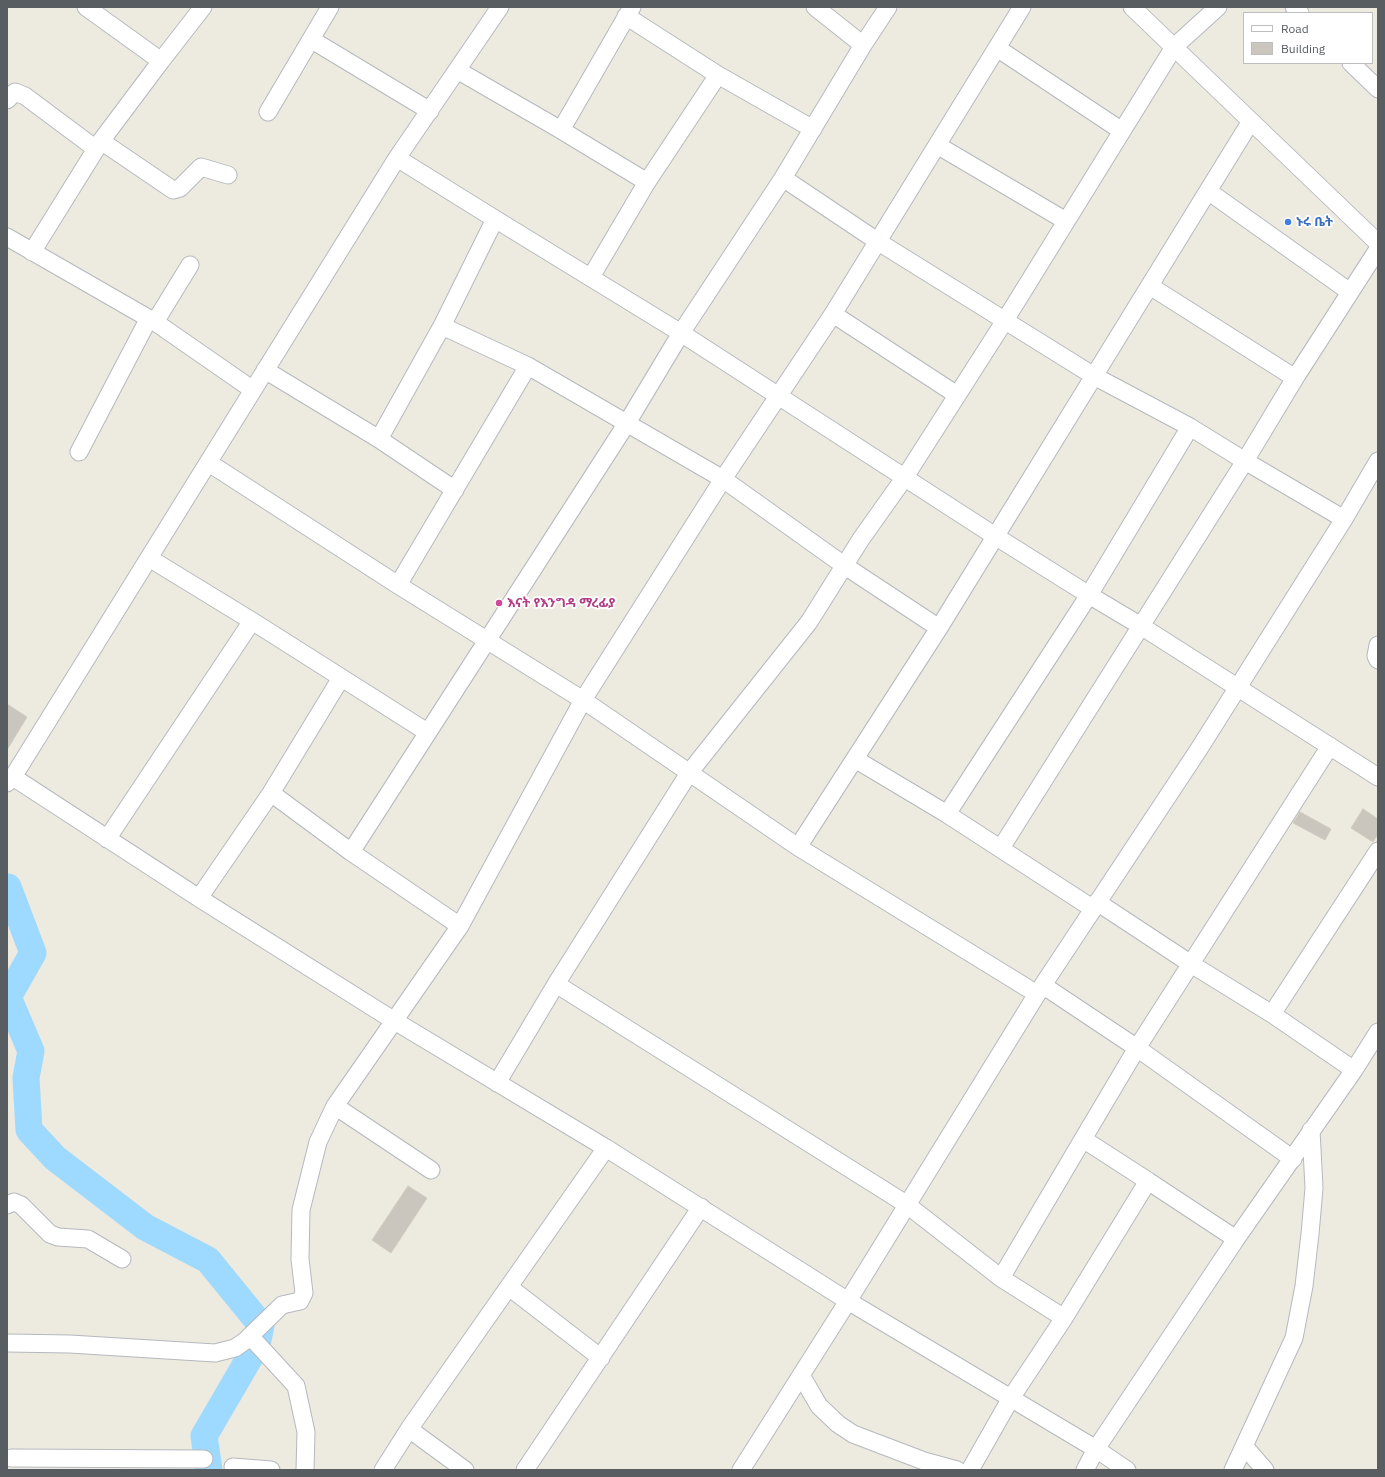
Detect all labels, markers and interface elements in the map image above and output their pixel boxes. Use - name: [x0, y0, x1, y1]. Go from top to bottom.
- legend: [1243, 12, 1373, 64]
- text: Road: [1281, 21, 1309, 36]
- text: Building: [1281, 41, 1325, 56]
- place label: ኑሩ ቤት: [1296, 214, 1333, 230]
- marker: ኑሩ ቤት: [1283, 217, 1293, 227]
- place label: እናት የእንግዳ ማረፊያ: [507, 595, 615, 611]
- marker: እናት የእንግዳ ማረፊያ: [494, 598, 504, 608]

